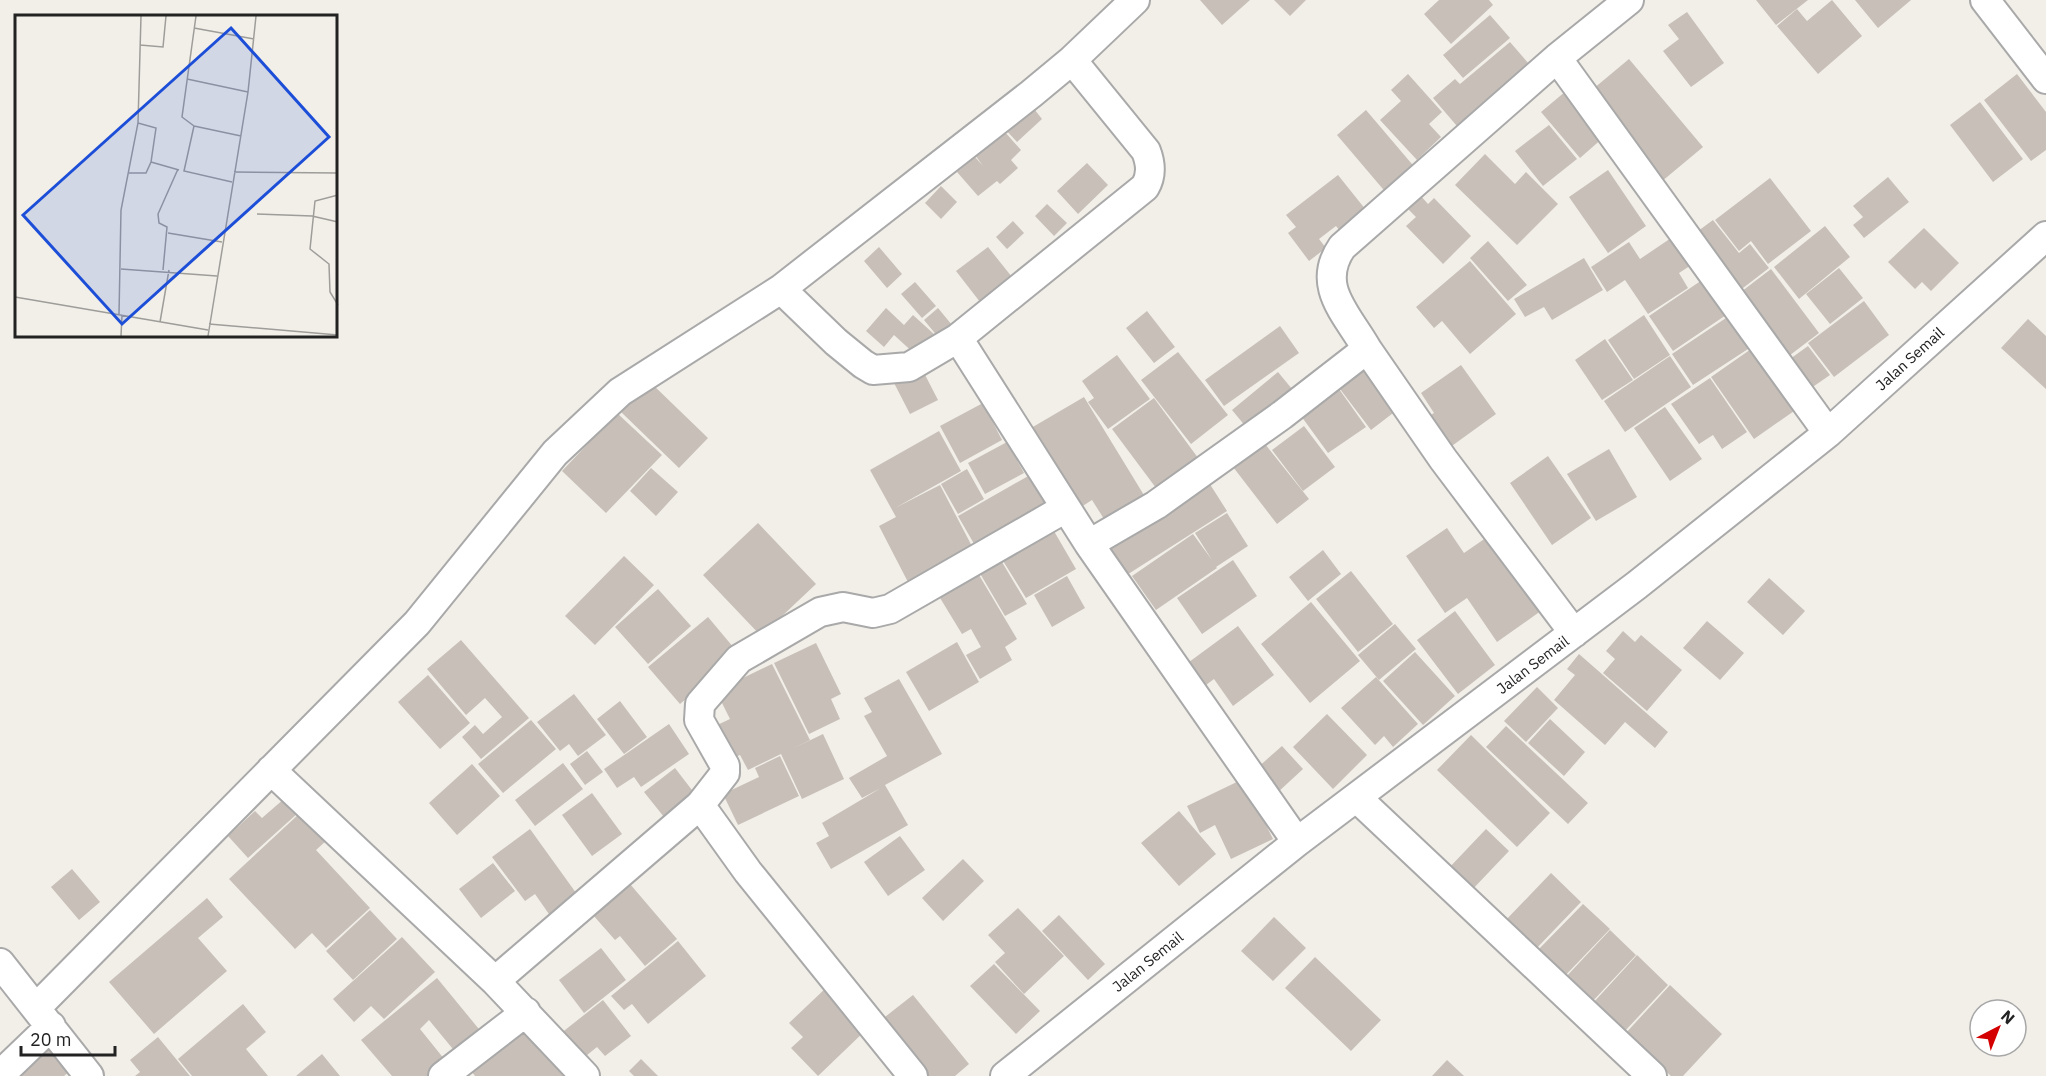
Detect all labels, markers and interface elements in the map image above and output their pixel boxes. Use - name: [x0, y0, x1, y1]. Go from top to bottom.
- inset map: [15, 15, 338, 338]
- street label: Jalan Semail: [1871, 323, 1948, 394]
- street label: Jalan Semail: [1493, 631, 1573, 698]
- street label: Jalan Semail: [1108, 927, 1187, 996]
- north arrow: [1968, 998, 2028, 1058]
- text: N: [1997, 1006, 2019, 1028]
- scale bar: [21, 1019, 116, 1057]
- text: 20 m: [30, 1028, 72, 1051]

